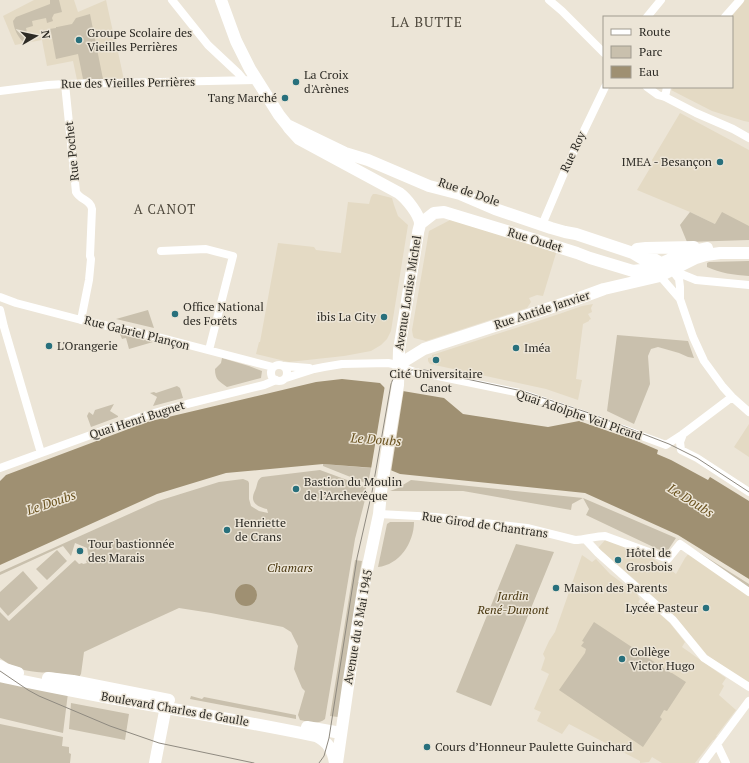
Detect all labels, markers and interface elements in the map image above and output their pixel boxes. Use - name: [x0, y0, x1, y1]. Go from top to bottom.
- district label: LA BUTTE: [391, 12, 463, 31]
- north arrow: [16, 16, 56, 56]
- legend: [603, 16, 733, 88]
- text: Route: [639, 24, 670, 39]
- place label: Groupe Scolaire des Vieilles Perrières: [87, 25, 192, 54]
- text: N: [38, 29, 54, 40]
- marker: Groupe Scolaire des Vieilles Perrières: [74, 35, 84, 45]
- text: Parc: [639, 44, 663, 59]
- text: Eau: [639, 64, 659, 79]
- place label: La Croix d'Arènes: [304, 67, 349, 96]
- street label: Rue des Vieilles Perrières: [61, 74, 195, 91]
- marker: La Croix d'Arènes: [291, 77, 301, 87]
- place label: Tang Marché: [208, 90, 277, 105]
- marker: Tang Marché: [280, 93, 290, 103]
- street label: Rue Pochet: [61, 120, 82, 182]
- street label: Rue Roy: [557, 128, 589, 175]
- place label: IMEA - Besançon: [622, 154, 712, 169]
- marker: IMEA - Besançon: [715, 157, 725, 167]
- street label: Rue de Dole: [437, 174, 502, 209]
- district label: A CANOT: [134, 200, 196, 218]
- street label: Rue Oudet: [506, 224, 565, 255]
- street label: Avenue Louise Michel: [391, 234, 424, 352]
- street label: Rue Antide Janvier: [492, 287, 592, 332]
- place label: Office National des Forêts: [183, 299, 264, 328]
- marker: Office National des Forêts: [170, 309, 180, 319]
- place label: ibis La City: [317, 309, 377, 324]
- street label: Rue Gabriel Plançon: [83, 312, 191, 353]
- marker: ibis La City: [379, 312, 389, 322]
- place label: L'Orangerie: [57, 338, 118, 353]
- place label: Iméa: [524, 340, 551, 355]
- marker: L'Orangerie: [44, 341, 54, 351]
- marker: Iméa: [511, 343, 521, 353]
- marker: Cité Universitaire Canot: [431, 355, 441, 365]
- place label: Cité Universitaire Canot: [389, 366, 483, 395]
- street label: Quai Adolphe Veil Picard: [514, 386, 645, 443]
- street label: Quai Henri Bugnet: [87, 397, 187, 442]
- water label: Le Doubs: [349, 428, 403, 450]
- place label: Bastion du Moulin de l’Archevêque: [304, 474, 402, 503]
- water label: Le Doubs: [664, 478, 718, 521]
- marker: Bastion du Moulin de l’Archevêque: [291, 484, 301, 494]
- water label: Le Doubs: [23, 485, 79, 519]
- street label: Rue Girod de Chantrans: [421, 508, 549, 541]
- place label: Henriette de Crans: [235, 515, 286, 544]
- marker: Henriette de Crans: [222, 525, 232, 535]
- place label: Tour bastionnée des Marais: [88, 536, 175, 565]
- place label: Hôtel de Grosbois: [626, 545, 673, 574]
- marker: Tour bastionnée des Marais: [75, 546, 85, 556]
- marker: Hôtel de Grosbois: [613, 555, 623, 565]
- park label: Chamars: [267, 560, 313, 575]
- street label: Avenue du 8 Mai 1945: [340, 568, 375, 686]
- place label: Maison des Parents: [564, 580, 667, 595]
- marker: Maison des Parents: [551, 583, 561, 593]
- park label: Jardin René-Dumont: [476, 588, 550, 617]
- place label: Lycée Pasteur: [625, 600, 698, 615]
- marker: Lycée Pasteur: [701, 603, 711, 613]
- place label: Collège Victor Hugo: [630, 644, 695, 673]
- marker: Collège Victor Hugo: [617, 654, 627, 664]
- street label: Boulevard Charles de Gaulle: [100, 688, 250, 729]
- place label: Cours d’Honneur Paulette Guinchard: [435, 739, 633, 754]
- marker: Cours d’Honneur Paulette Guinchard: [422, 742, 432, 752]

